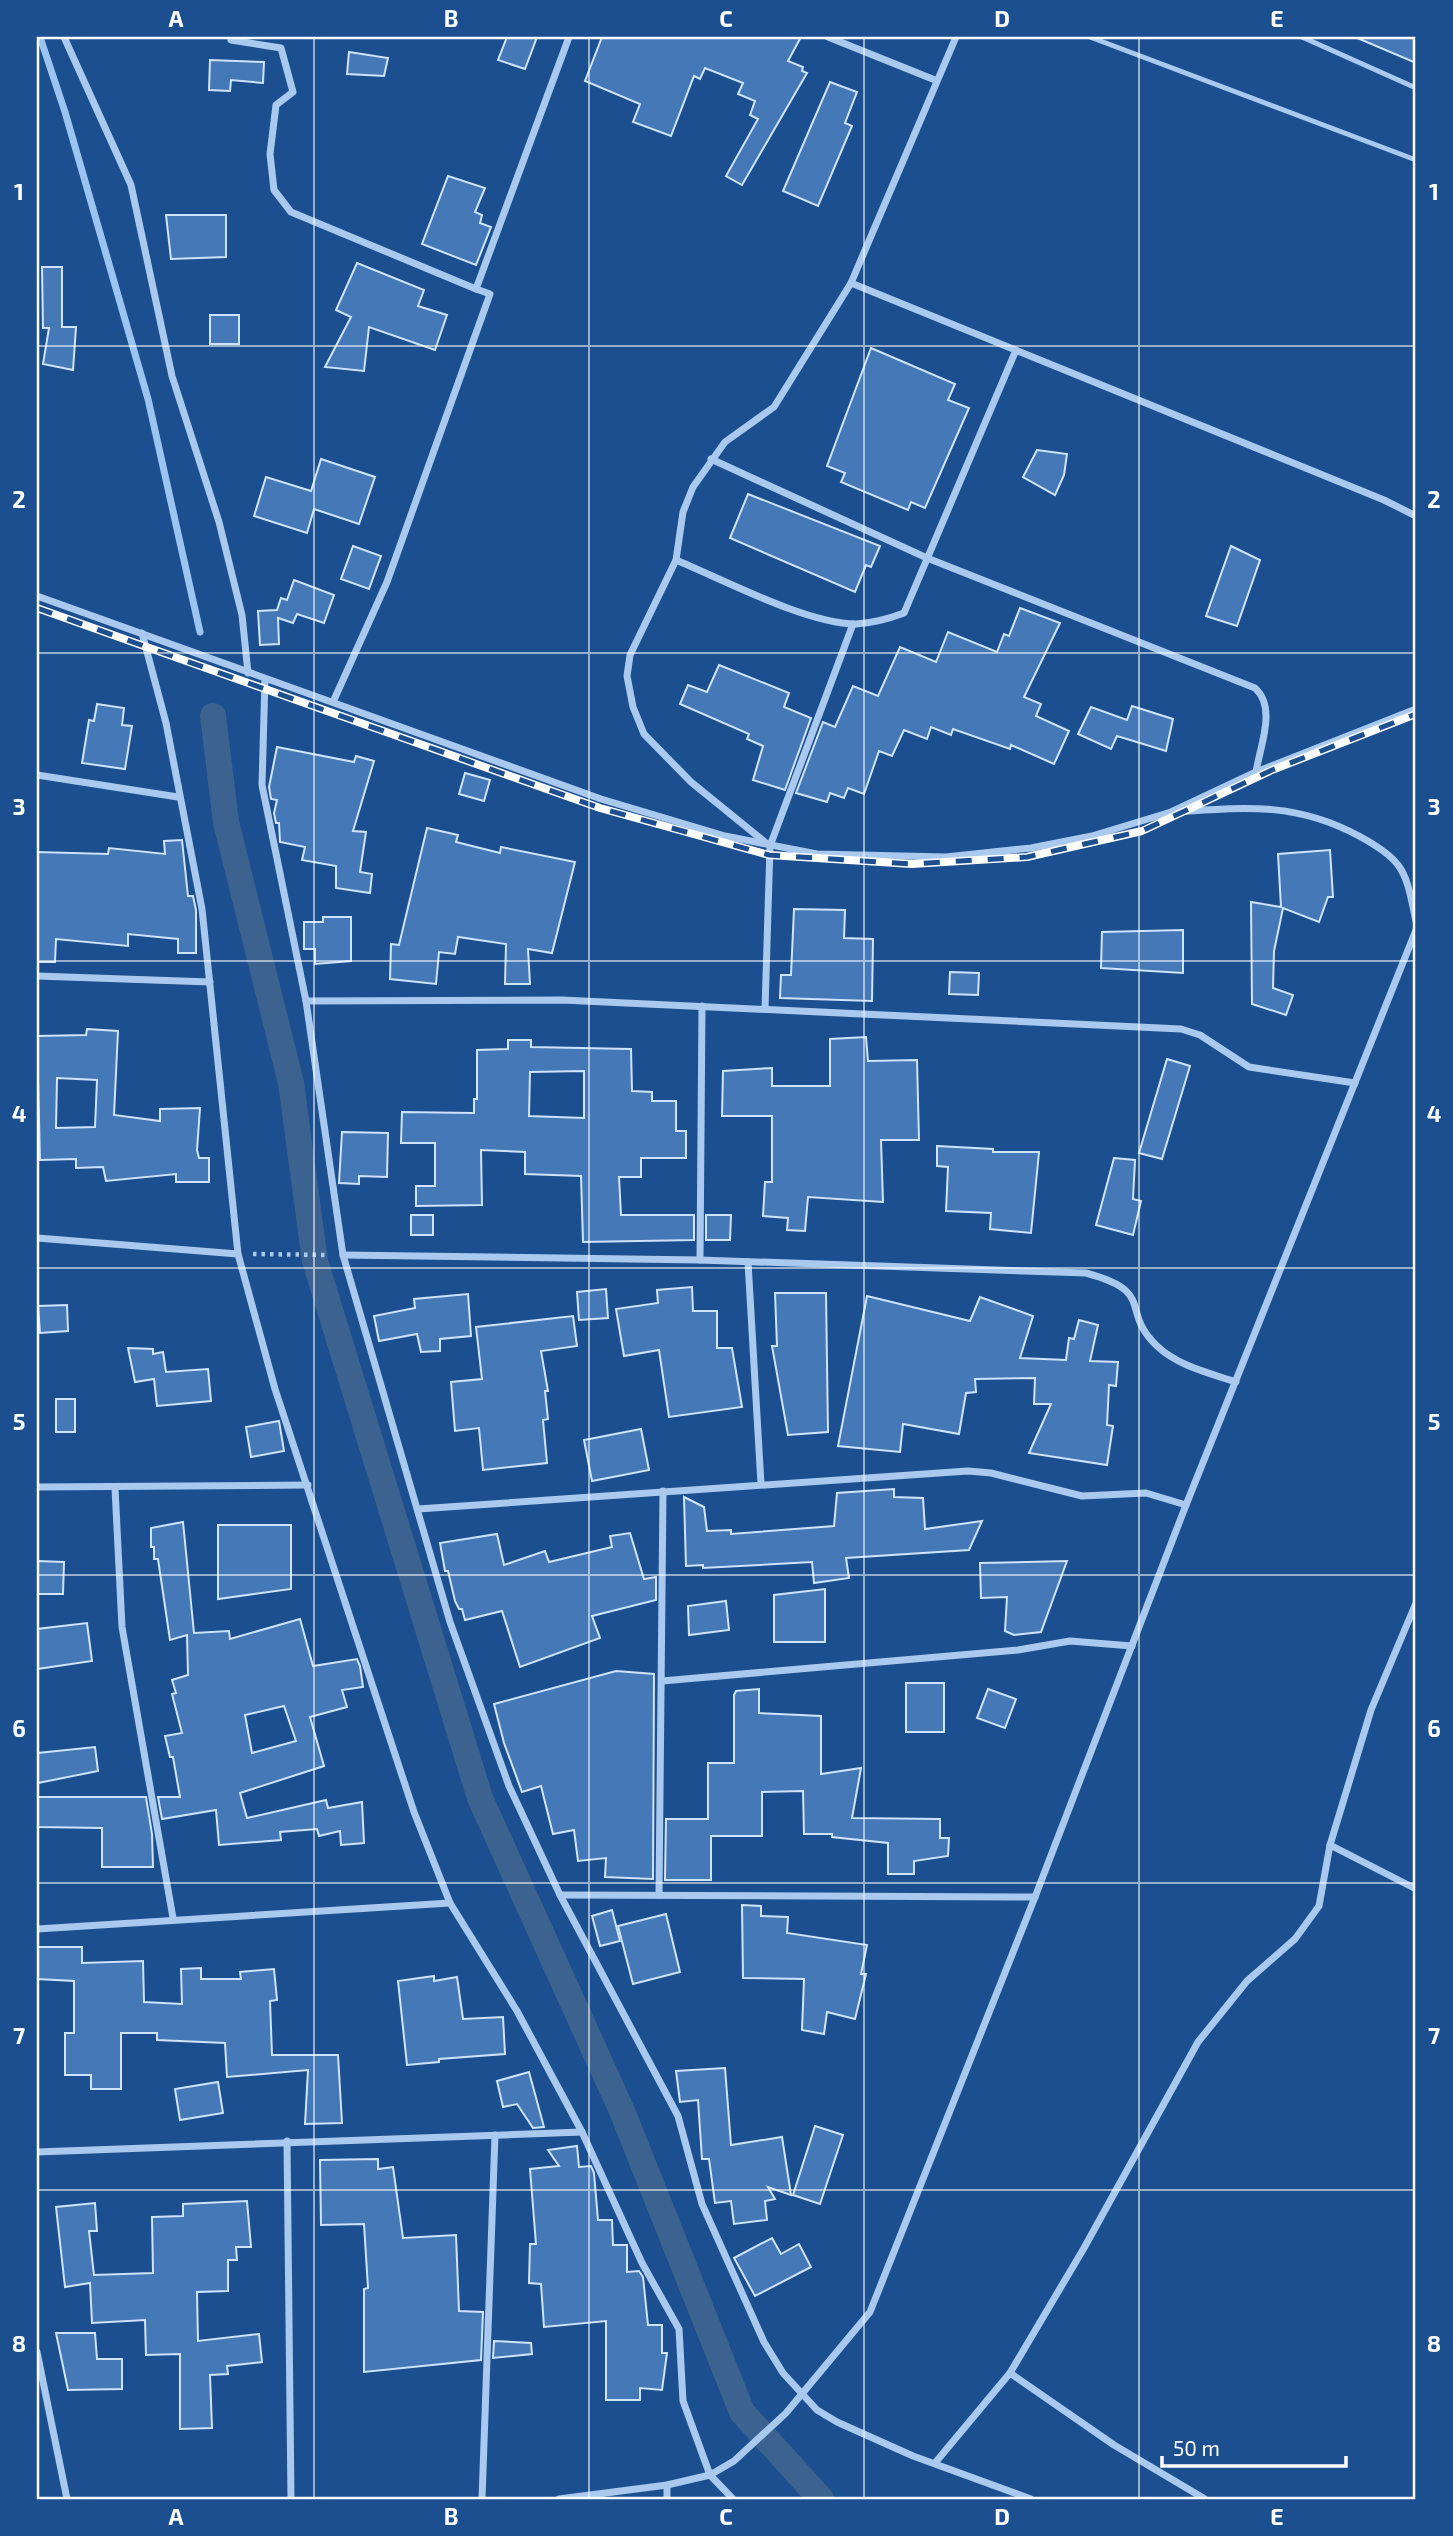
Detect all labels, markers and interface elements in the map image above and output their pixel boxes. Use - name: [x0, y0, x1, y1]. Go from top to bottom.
- text: A: [168, 4, 184, 32]
- text: B: [444, 4, 458, 32]
- text: C: [719, 4, 733, 32]
- text: D: [994, 4, 1010, 32]
- text: E: [1270, 4, 1284, 32]
- text: 1: [14, 177, 24, 205]
- text: 1: [1429, 177, 1439, 205]
- text: 2: [12, 485, 26, 513]
- text: 2: [1427, 485, 1441, 513]
- text: 3: [12, 792, 26, 820]
- text: 3: [1427, 792, 1441, 820]
- text: 4: [12, 1099, 26, 1127]
- text: 4: [1427, 1099, 1441, 1127]
- text: 5: [13, 1407, 25, 1435]
- text: 5: [1428, 1407, 1440, 1435]
- text: 6: [12, 1714, 26, 1742]
- text: 6: [1427, 1714, 1441, 1742]
- text: 7: [13, 2021, 25, 2049]
- text: 7: [1428, 2021, 1440, 2049]
- text: 8: [12, 2329, 26, 2357]
- text: 8: [1427, 2329, 1441, 2357]
- scale bar: [1162, 2424, 1346, 2468]
- text: 50 m: [1173, 2435, 1220, 2460]
- text: A: [168, 2502, 184, 2530]
- text: B: [444, 2502, 458, 2530]
- text: C: [719, 2502, 733, 2530]
- text: D: [994, 2502, 1010, 2530]
- text: E: [1270, 2502, 1284, 2530]

